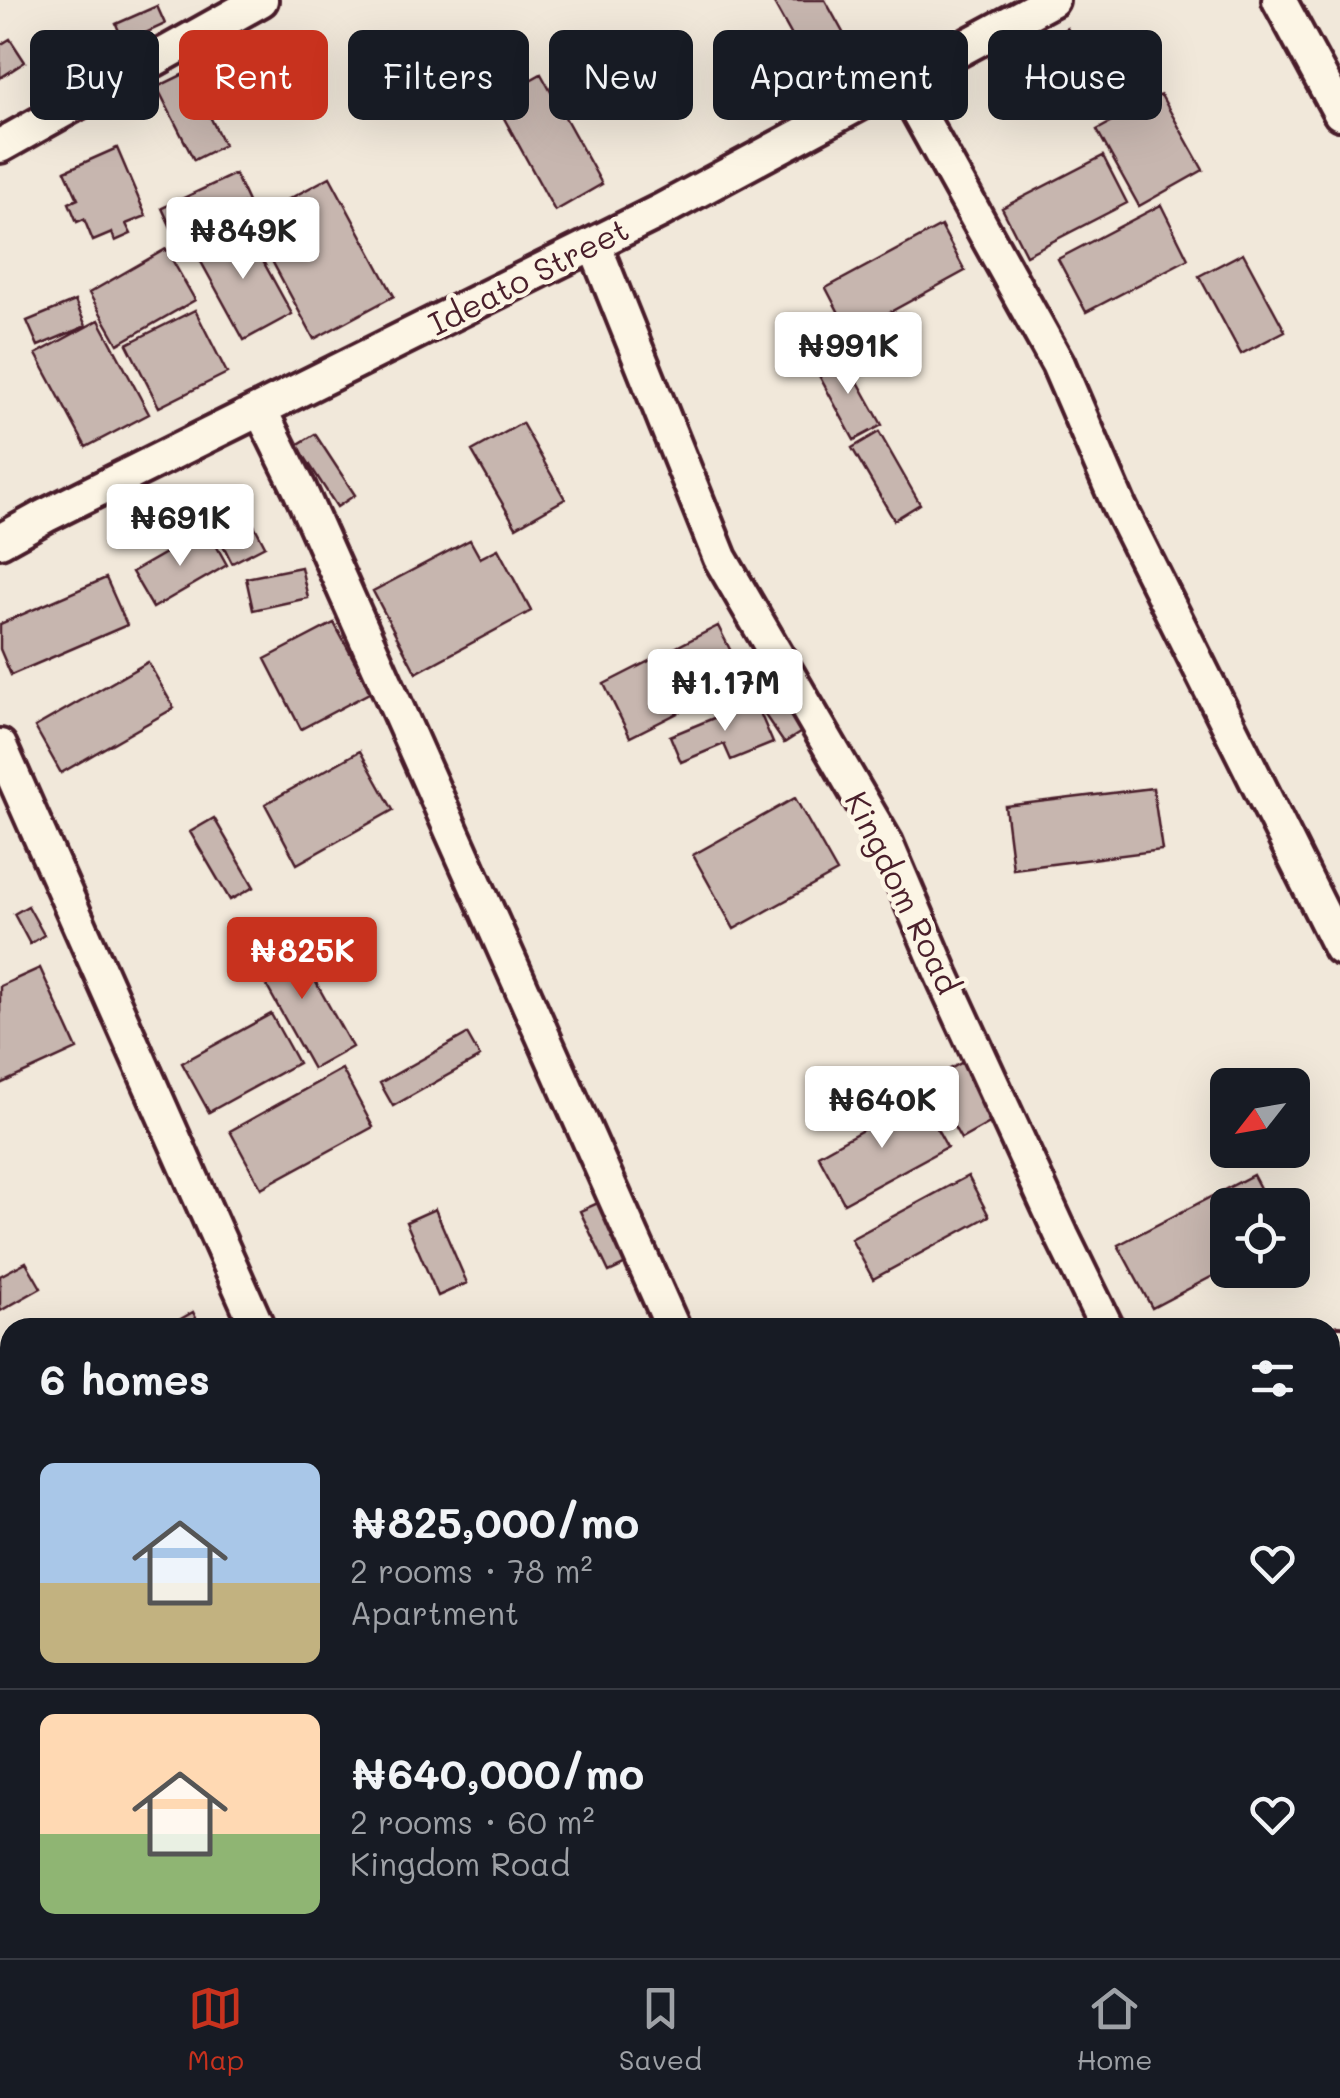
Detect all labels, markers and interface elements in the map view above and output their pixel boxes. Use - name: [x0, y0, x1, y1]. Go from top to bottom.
- chip: Buy: [30, 30, 159, 120]
- chip: Rent: [179, 30, 328, 120]
- chip: Filters: [348, 30, 529, 120]
- chip: New: [549, 30, 693, 120]
- chip: Apartment: [713, 30, 968, 120]
- chip: House: [988, 30, 1162, 120]
- pin: ₦849K: [173, 197, 313, 282]
- street label: Ideato Street: [421, 207, 635, 344]
- text: ₦849K: [188, 208, 298, 250]
- pin: ₦991K: [778, 312, 918, 397]
- text: ₦991K: [797, 323, 899, 365]
- pin: ₦691K: [110, 484, 250, 569]
- text: ₦691K: [129, 495, 231, 537]
- pin: ₦1.17M: [644, 649, 806, 734]
- text: ₦1.17M: [670, 660, 780, 702]
- street label: Kingdom Road: [837, 784, 971, 1000]
- pin: ₦825K: [232, 917, 372, 1002]
- text: ₦825K: [249, 928, 355, 970]
- pin: ₦640K: [812, 1066, 952, 1151]
- north arrow: [1210, 1068, 1310, 1168]
- map controls: [1210, 1068, 1310, 1288]
- text: ₦640K: [827, 1077, 937, 1119]
- button: locate: [1210, 1188, 1310, 1288]
- text: 6 homes: [40, 1351, 210, 1406]
- icon: filters: [1245, 1351, 1300, 1406]
- text: ₦825,000/mo: [350, 1494, 639, 1549]
- icon: home: [120, 1503, 240, 1623]
- icon: heart: [1245, 1536, 1300, 1591]
- text: 2 rooms · 78 m²: [350, 1549, 593, 1591]
- text: Apartment: [350, 1591, 519, 1633]
- text: ₦640,000/mo: [350, 1745, 644, 1800]
- icon: home: [120, 1754, 240, 1874]
- icon: heart: [1245, 1787, 1300, 1842]
- text: 2 rooms · 60 m²: [350, 1800, 594, 1842]
- text: Kingdom Road: [350, 1842, 570, 1884]
- tab: Map: [187, 1981, 244, 2077]
- tab: Saved: [619, 1981, 702, 2077]
- tab: Home: [1076, 1981, 1153, 2077]

